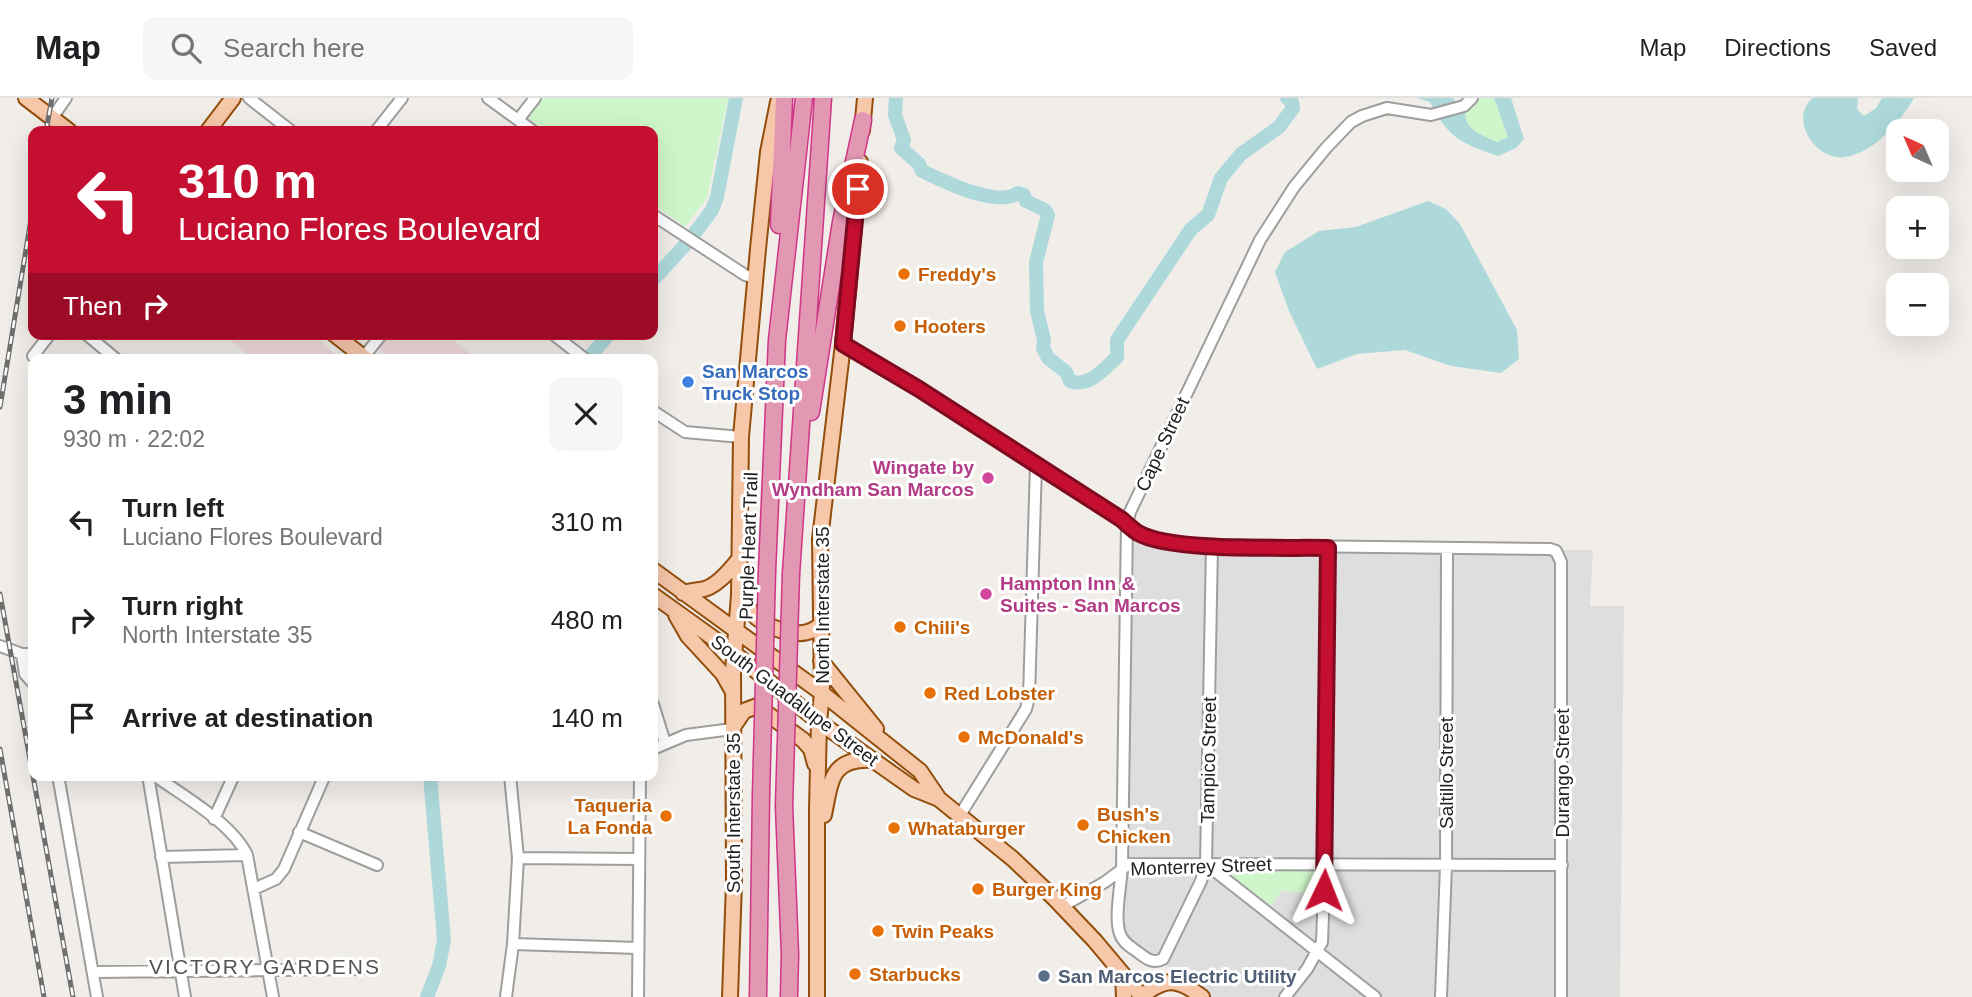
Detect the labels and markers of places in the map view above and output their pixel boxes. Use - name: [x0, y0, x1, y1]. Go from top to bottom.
- pin: [828, 159, 888, 219]
- place label: Freddy's: [918, 264, 996, 285]
- marker: Freddy's: [896, 266, 912, 282]
- place label: Hooters: [914, 316, 986, 337]
- marker: Hooters: [892, 318, 908, 334]
- place label: San Marcos Truck Stop: [702, 361, 809, 404]
- marker: San Marcos Truck Stop: [680, 374, 696, 390]
- place label: Wingate by Wyndham San Marcos: [772, 457, 974, 500]
- marker: Wingate by Wyndham San Marcos: [980, 470, 996, 486]
- place label: Hampton Inn & Suites - San Marcos: [1000, 573, 1181, 616]
- marker: Hampton Inn & Suites - San Marcos: [978, 586, 994, 602]
- place label: Chili's: [914, 617, 970, 638]
- marker: Chili's: [892, 619, 908, 635]
- place label: Red Lobster: [944, 683, 1055, 704]
- marker: Red Lobster: [922, 685, 938, 701]
- place label: McDonald's: [978, 727, 1084, 748]
- marker: McDonald's: [956, 729, 972, 745]
- place label: Taqueria La Fonda: [568, 795, 652, 838]
- place label: Bush's Chicken: [1097, 804, 1171, 847]
- marker: Taqueria La Fonda: [658, 808, 674, 824]
- marker: Bush's Chicken: [1075, 817, 1091, 833]
- place label: Whataburger: [908, 818, 1026, 839]
- marker: Whataburger: [886, 820, 902, 836]
- place label: Burger King: [992, 879, 1102, 900]
- marker: Burger King: [970, 881, 986, 897]
- place label: Twin Peaks: [892, 921, 994, 942]
- marker: Twin Peaks: [870, 923, 886, 939]
- place label: Starbucks: [869, 964, 961, 985]
- marker: Starbucks: [847, 966, 863, 982]
- place label: San Marcos Electric Utility: [1058, 966, 1297, 987]
- marker: San Marcos Electric Utility: [1036, 968, 1052, 984]

